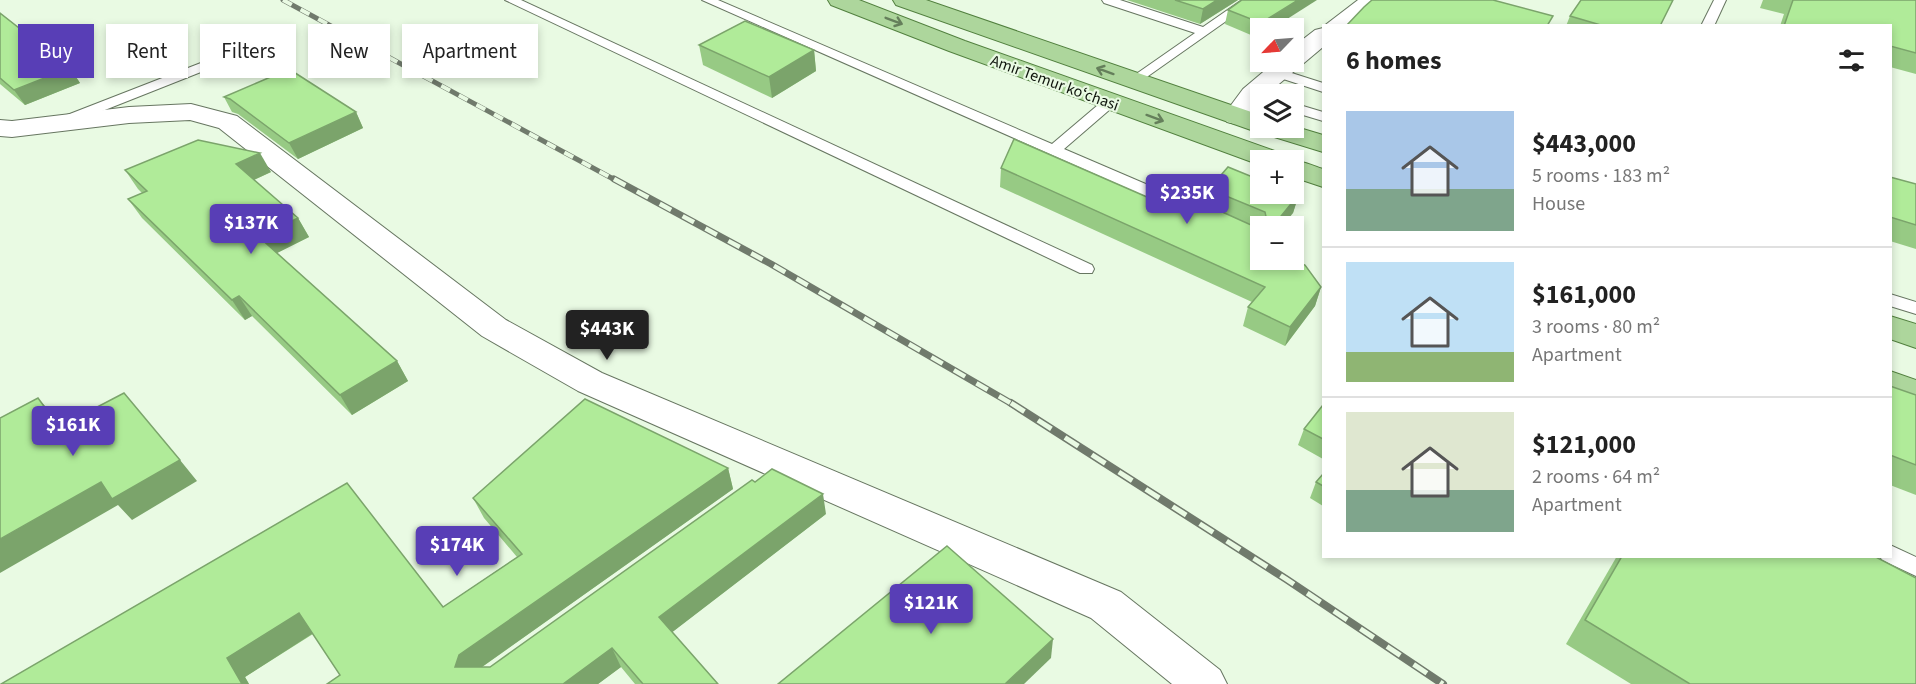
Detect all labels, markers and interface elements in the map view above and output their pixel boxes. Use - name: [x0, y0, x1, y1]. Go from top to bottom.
- one-way arrow: [884, 16, 902, 27]
- north arrow: [1250, 18, 1304, 72]
- map controls: [1250, 18, 1304, 270]
- chip: Buy: [18, 24, 94, 78]
- chip: Rent: [106, 24, 188, 78]
- chip: Filters: [200, 24, 296, 78]
- chip: New: [308, 24, 390, 78]
- chip: Apartment: [402, 24, 538, 78]
- text: 6 homes: [1346, 42, 1441, 79]
- icon: filters: [1835, 44, 1868, 77]
- street label: Amir Temur koʻchasi: [987, 49, 1122, 116]
- one-way arrow: [1096, 65, 1115, 76]
- button: layers: [1250, 84, 1304, 138]
- one-way arrow: [1145, 113, 1164, 124]
- text: $443,000: [1532, 125, 1636, 162]
- icon: home: [1394, 135, 1466, 207]
- button: +: [1250, 150, 1304, 204]
- text: 5 rooms · 183 m²: [1532, 162, 1670, 190]
- pin: $235K: [1145, 174, 1229, 225]
- text: $235K: [1160, 179, 1214, 207]
- text: House: [1532, 190, 1585, 218]
- pin: $137K: [209, 204, 293, 255]
- text: $137K: [224, 209, 278, 237]
- button: −: [1250, 216, 1304, 270]
- text: $161,000: [1532, 276, 1636, 313]
- icon: home: [1394, 286, 1466, 358]
- pin: $443K: [565, 310, 649, 361]
- text: 3 rooms · 80 m²: [1532, 313, 1660, 341]
- text: $443K: [580, 315, 634, 343]
- text: Apartment: [1532, 341, 1622, 369]
- pin: $161K: [31, 406, 115, 457]
- text: $161K: [46, 411, 100, 439]
- text: $121,000: [1532, 426, 1636, 463]
- icon: home: [1394, 436, 1466, 508]
- text: 2 rooms · 64 m²: [1532, 463, 1660, 491]
- text: Apartment: [1532, 491, 1622, 519]
- pin: $174K: [415, 526, 499, 577]
- text: $174K: [430, 531, 484, 559]
- pin: $121K: [889, 584, 973, 635]
- text: $121K: [904, 589, 958, 617]

